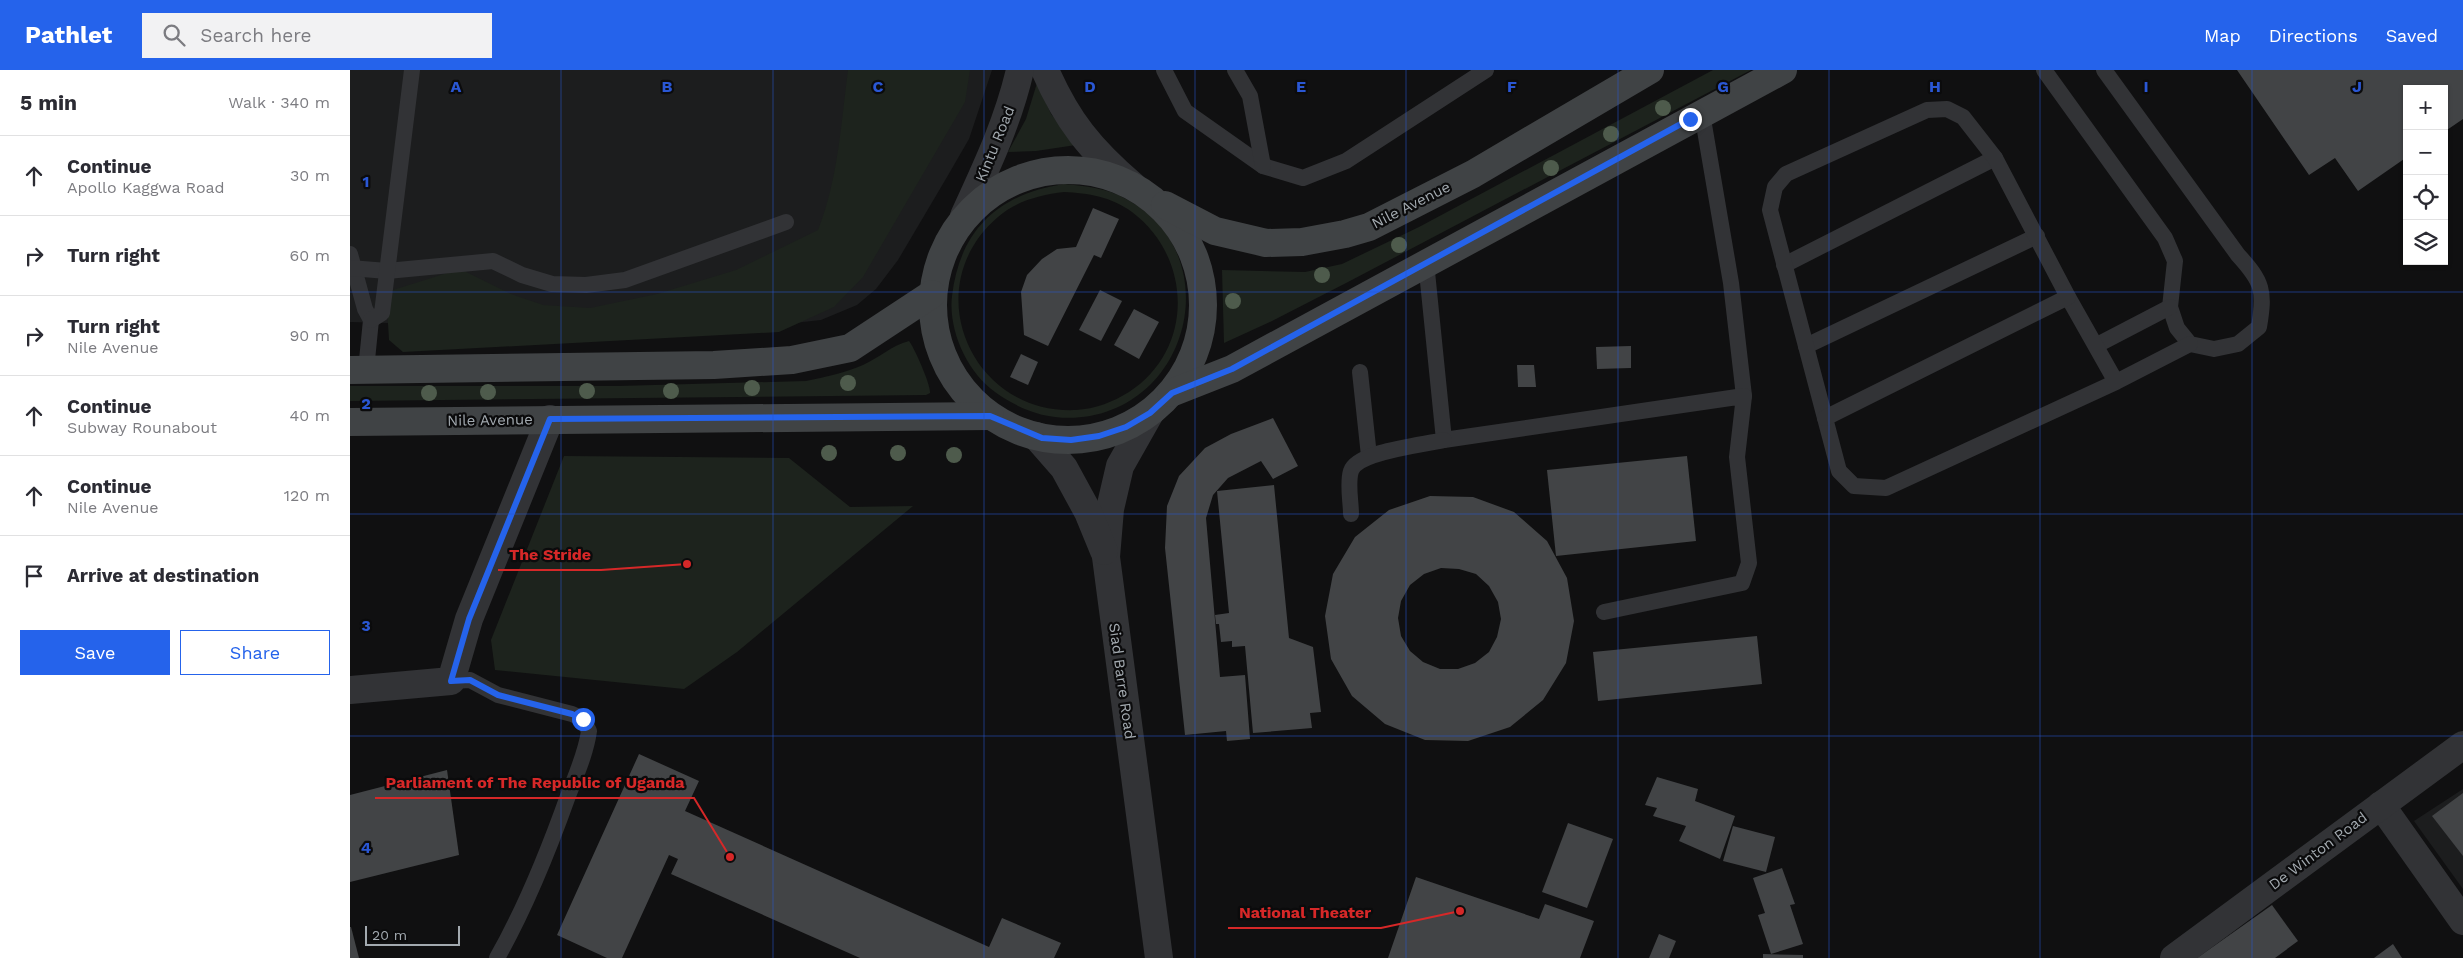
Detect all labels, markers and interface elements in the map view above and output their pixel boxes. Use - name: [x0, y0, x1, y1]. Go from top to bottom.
- search box: [142, 13, 492, 58]
- text: Pathlet: [25, 21, 112, 49]
- icon: search: [160, 21, 188, 49]
- text: Search here: [200, 24, 312, 47]
- text: Map: [2204, 25, 2241, 46]
- text: Directions: [2269, 25, 2358, 46]
- text: Saved: [2386, 25, 2438, 46]
- text: A: [451, 77, 462, 96]
- text: B: [662, 77, 673, 96]
- text: C: [873, 77, 884, 96]
- text: D: [1084, 77, 1096, 96]
- text: E: [1296, 77, 1306, 96]
- text: F: [1507, 77, 1517, 96]
- text: G: [1717, 77, 1729, 96]
- text: H: [1929, 77, 1941, 96]
- text: I: [2143, 77, 2149, 96]
- text: J: [2352, 77, 2362, 96]
- map controls: [2403, 85, 2448, 265]
- button: +: [2403, 85, 2448, 130]
- text: 5 min: [20, 90, 77, 115]
- text: Walk · 340 m: [228, 93, 330, 112]
- street label: Kintu Road: [972, 103, 1018, 185]
- route end: [1679, 108, 1702, 131]
- button: −: [2403, 130, 2448, 175]
- text: Continue: [67, 155, 151, 178]
- icon: ahead: [20, 162, 48, 190]
- text: 30 m: [290, 166, 330, 185]
- text: 1: [363, 172, 369, 191]
- button: locate: [2403, 175, 2448, 220]
- street label: Nile Avenue: [1369, 177, 1453, 233]
- text: Apollo Kaggwa Road: [67, 178, 225, 197]
- button: layers: [2403, 220, 2448, 265]
- icon: right: [20, 242, 48, 270]
- text: Turn right: [67, 244, 160, 267]
- text: 60 m: [290, 246, 330, 265]
- text: Turn right: [67, 315, 160, 338]
- icon: right: [20, 322, 48, 350]
- text: 90 m: [289, 326, 330, 345]
- text: Nile Avenue: [67, 338, 159, 357]
- text: 2: [361, 394, 371, 413]
- text: Continue: [67, 395, 151, 418]
- icon: ahead: [20, 402, 48, 430]
- text: 40 m: [290, 406, 330, 425]
- street label: Nile Avenue: [447, 410, 533, 430]
- text: Subway Rounabout: [67, 418, 217, 437]
- text: Continue: [67, 475, 151, 498]
- icon: ahead: [20, 482, 48, 510]
- text: 120 m: [284, 486, 330, 505]
- text: Nile Avenue: [67, 498, 159, 517]
- callout: The Stride: [498, 539, 601, 570]
- text: The Stride: [509, 545, 591, 564]
- icon: arrive: [20, 562, 48, 590]
- text: Arrive at destination: [67, 564, 259, 587]
- text: 3: [361, 616, 371, 635]
- street label: Siad Barre Road: [1105, 622, 1139, 740]
- button: Save: [20, 630, 170, 675]
- button: Share: [180, 630, 330, 675]
- route start: [572, 708, 595, 731]
- callout: Parliament of The Republic of Uganda: [375, 767, 694, 798]
- text: Parliament of The Republic of Uganda: [386, 773, 685, 792]
- street label: De Winton Road: [2265, 808, 2371, 894]
- text: 4: [361, 838, 371, 857]
- callout: National Theater: [1228, 897, 1381, 928]
- text: National Theater: [1239, 903, 1371, 922]
- scale bar: [365, 923, 460, 946]
- text: 20 m: [372, 927, 407, 943]

